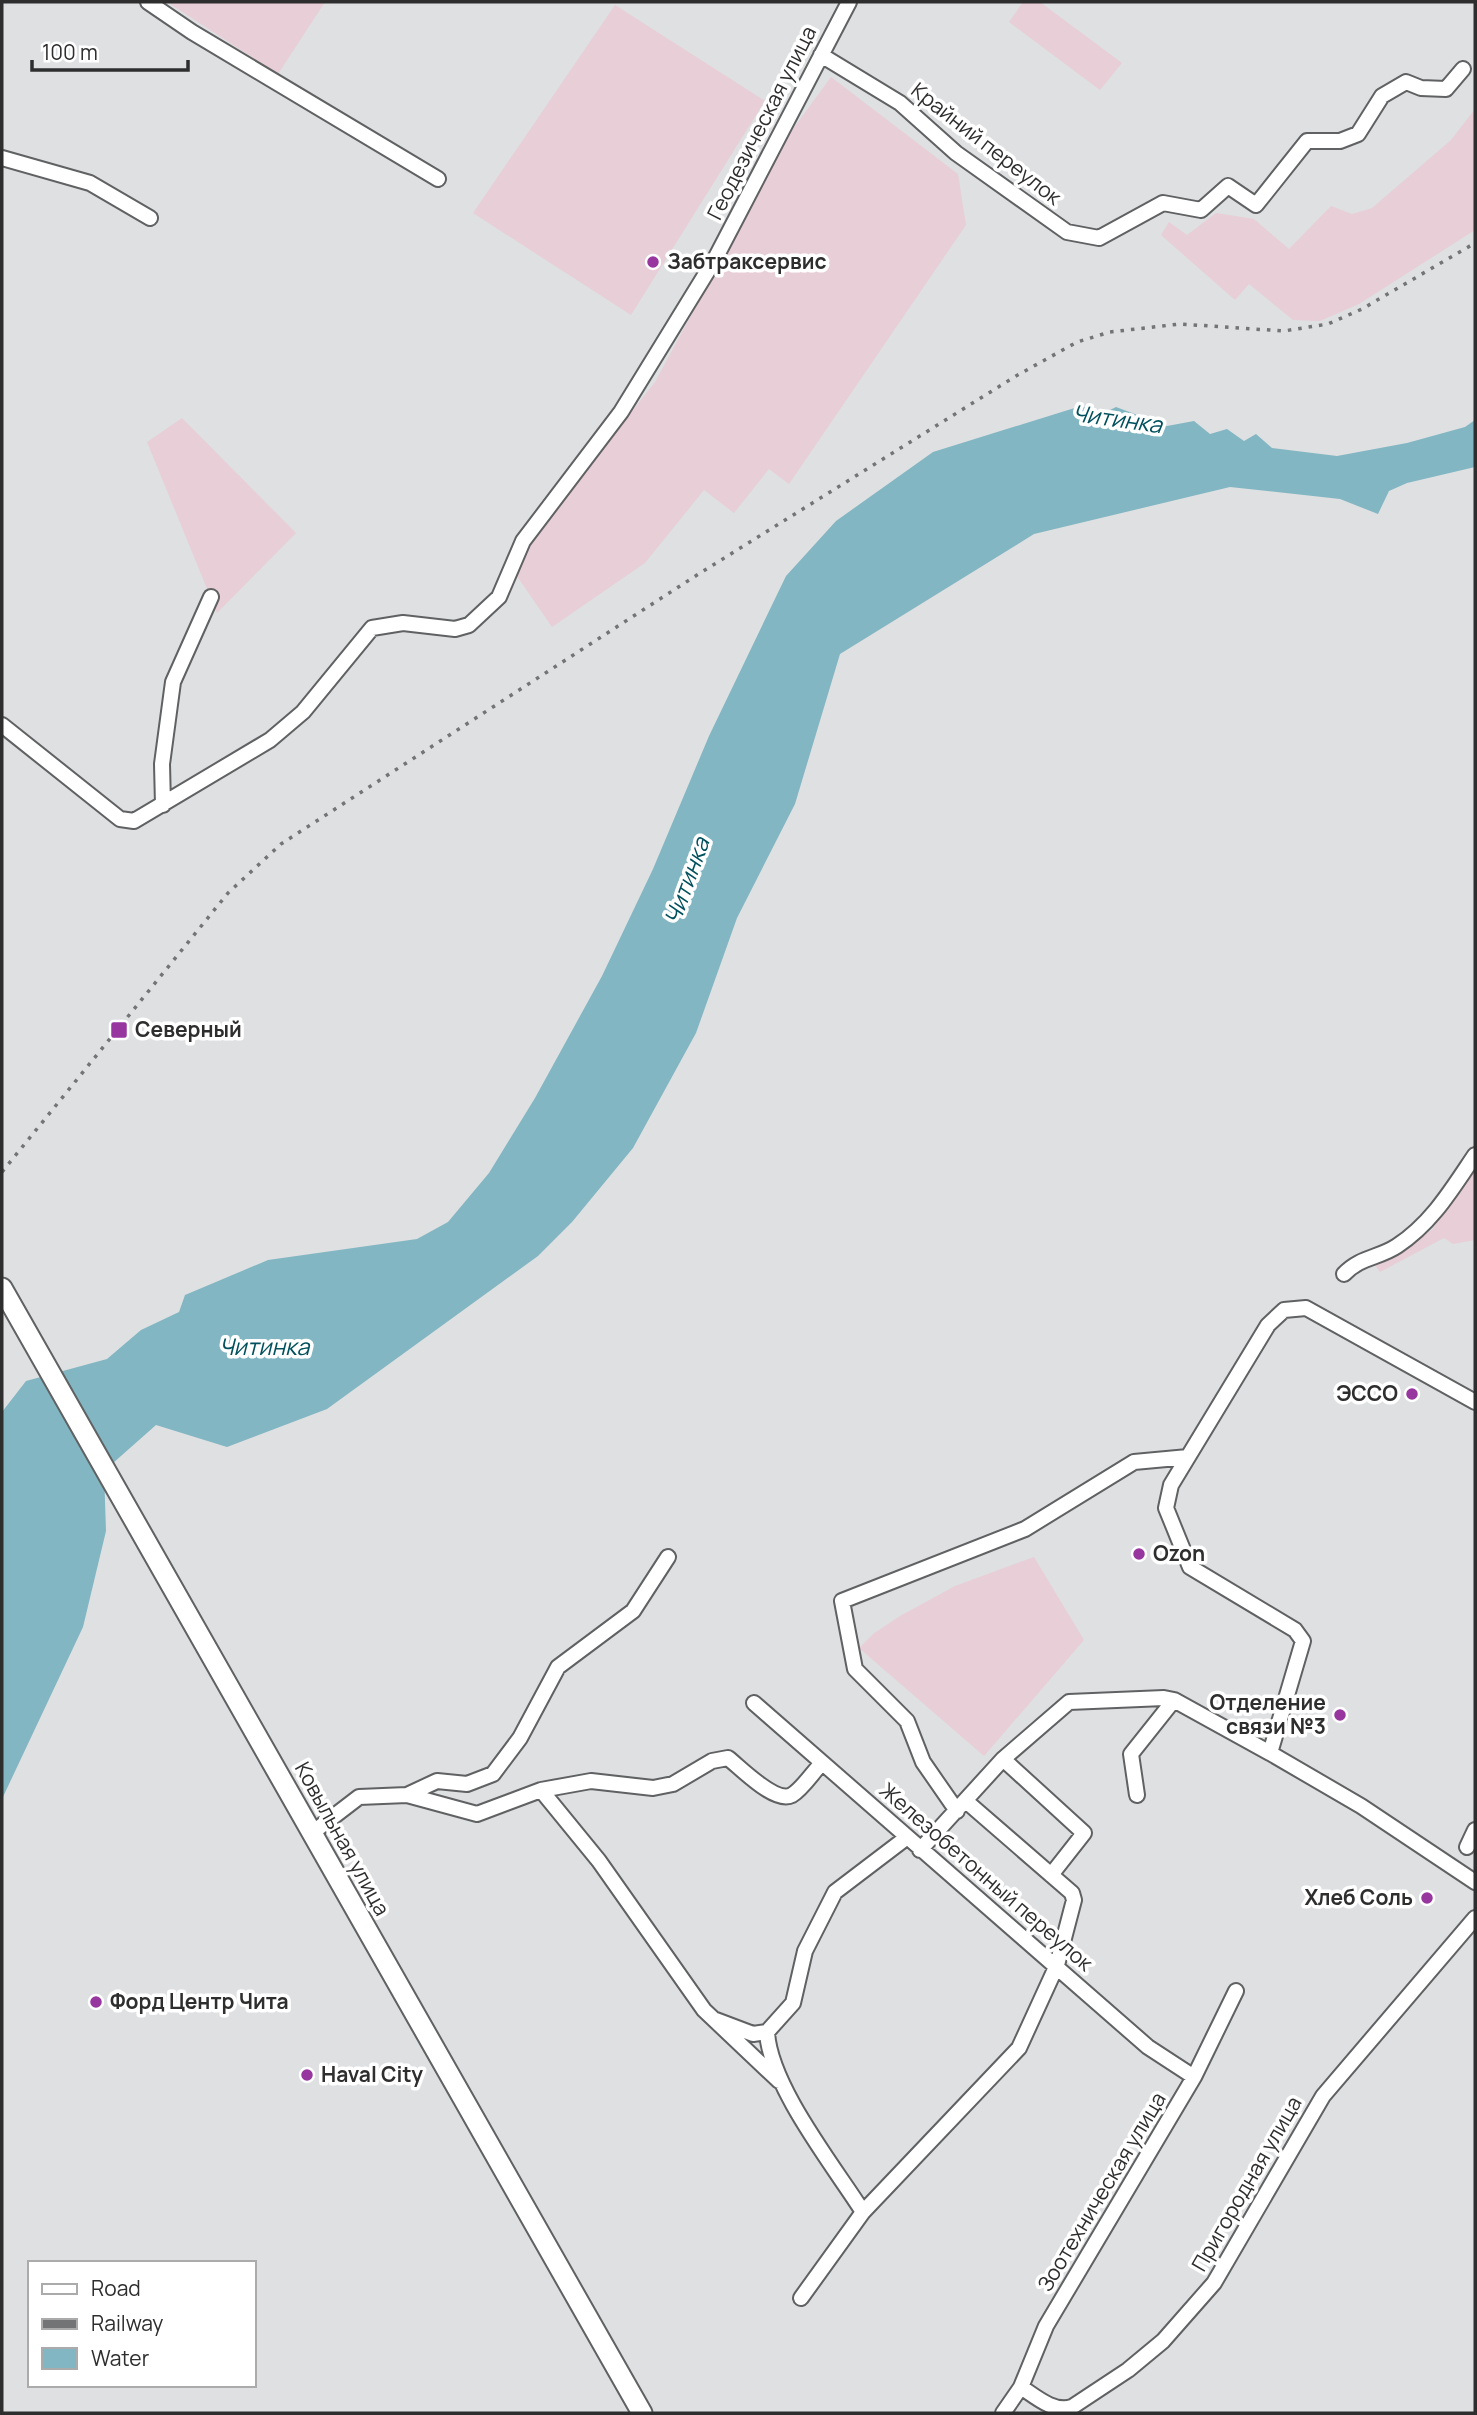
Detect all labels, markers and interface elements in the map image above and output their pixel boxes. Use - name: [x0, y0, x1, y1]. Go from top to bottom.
- street label: Геодезическая улица: [700, 21, 822, 224]
- scale bar: [32, 28, 187, 72]
- text: 100 m: [42, 38, 98, 66]
- street label: Крайний переулок: [906, 76, 1068, 211]
- place label: Забтраксервис: [667, 247, 827, 275]
- marker: Забтраксервис: [645, 254, 661, 270]
- water label: Читинка: [1070, 396, 1165, 440]
- water label: Читинка: [656, 832, 717, 929]
- place label: Северный: [135, 1015, 242, 1043]
- marker: Северный: [109, 1020, 129, 1040]
- water label: Читинка: [219, 1330, 310, 1362]
- place label: ЭССО: [1336, 1379, 1398, 1407]
- marker: ЭССО: [1404, 1386, 1420, 1402]
- place label: Ozon: [1153, 1539, 1205, 1567]
- marker: Ozon: [1131, 1546, 1147, 1562]
- place label: Отделение связи №3: [1210, 1688, 1326, 1740]
- marker: Отделение связи №3: [1332, 1707, 1348, 1723]
- street label: Ковыльная улица: [289, 1757, 397, 1920]
- street label: Железобетонный переулок: [874, 1776, 1100, 1977]
- place label: Хлеб Соль: [1304, 1883, 1413, 1911]
- marker: Хлеб Соль: [1419, 1890, 1435, 1906]
- place label: Форд Центр Чита: [110, 1987, 289, 2015]
- marker: Форд Центр Чита: [88, 1994, 104, 2010]
- place label: Haval Сity: [321, 2060, 423, 2088]
- marker: Haval Сity: [299, 2067, 315, 2083]
- street label: Зоотехническая улица: [1031, 2087, 1172, 2296]
- street label: Пригородная улица: [1185, 2091, 1308, 2276]
- legend: [28, 2261, 256, 2387]
- text: Road: [91, 2274, 141, 2302]
- text: Railway: [91, 2309, 163, 2337]
- text: Water: [91, 2344, 150, 2372]

